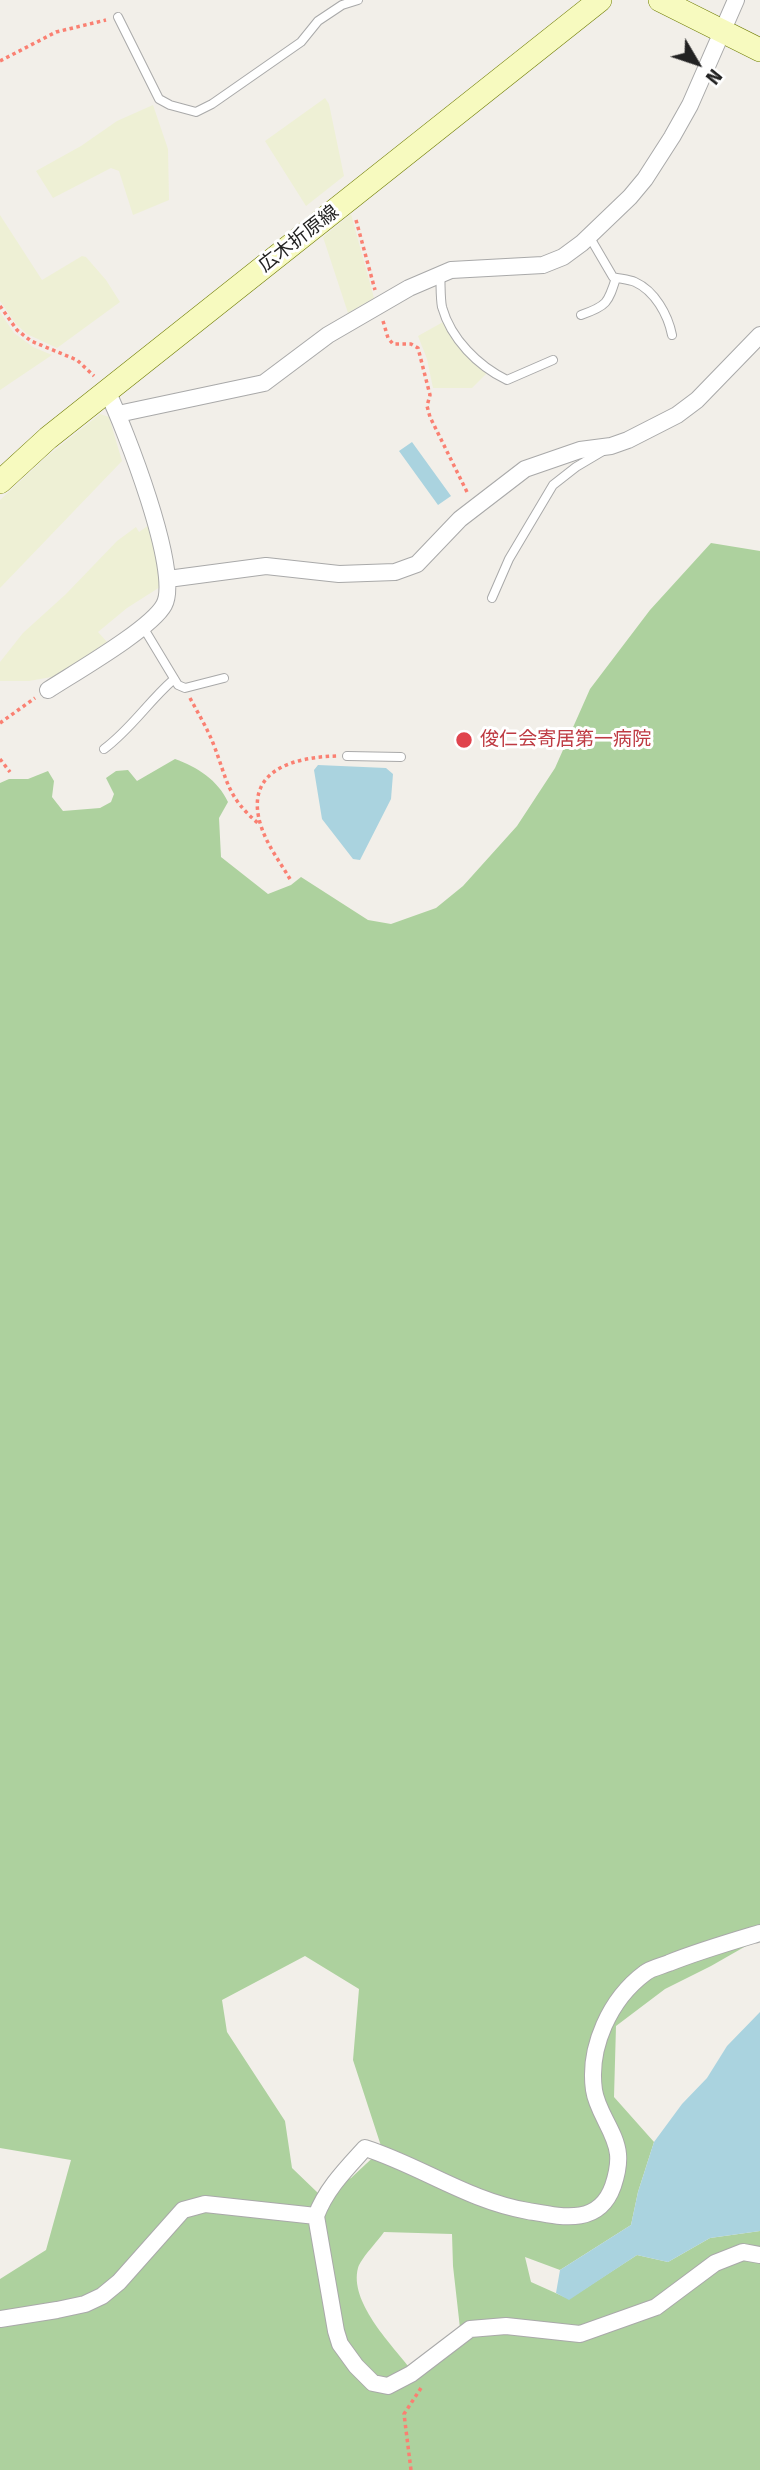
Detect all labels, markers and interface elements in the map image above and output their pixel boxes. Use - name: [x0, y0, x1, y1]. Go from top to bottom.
- north arrow: [662, 28, 732, 98]
- text: N: [701, 64, 727, 89]
- street label: 広木折原線: [255, 201, 343, 277]
- place label: 俊仁会寄居第一病院: [480, 729, 651, 751]
- marker: 俊仁会寄居第一病院: [454, 730, 474, 750]

